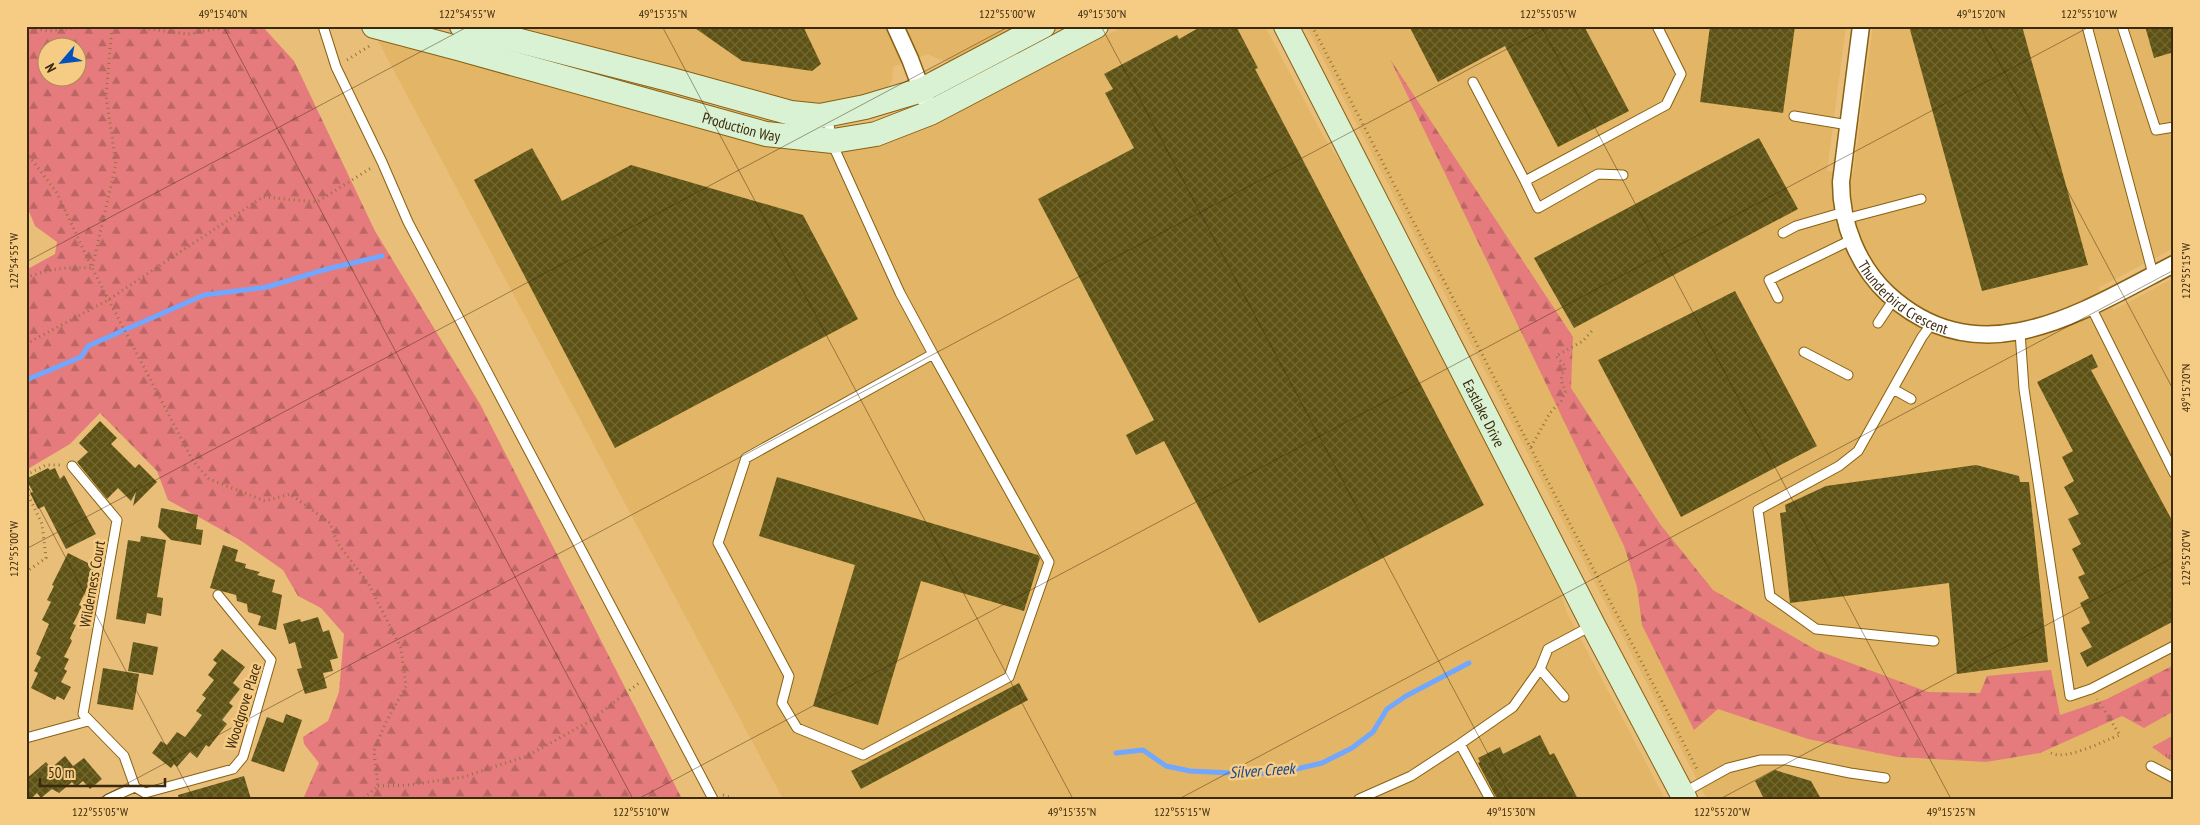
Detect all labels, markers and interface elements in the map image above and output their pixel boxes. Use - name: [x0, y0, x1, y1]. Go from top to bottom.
- text: 49°15'40"N: [199, 6, 247, 21]
- text: 122°54'55"W: [439, 6, 495, 21]
- text: 49°15'35"N: [639, 6, 687, 21]
- text: 122°55'00"W: [979, 6, 1035, 21]
- text: 49°15'30"N: [1078, 6, 1126, 21]
- text: 122°55'05"W: [1520, 6, 1576, 21]
- text: 49°15'20"N: [1957, 6, 2005, 21]
- text: 122°55'10"W: [2061, 6, 2117, 21]
- north arrow: [38, 38, 88, 88]
- text: N: [41, 61, 60, 76]
- street label: Production Way: [700, 107, 782, 145]
- text: 122°54'55"W: [6, 233, 21, 289]
- text: 122°55'15"W: [2178, 243, 2193, 299]
- street label: Thunderbird Crescent: [1854, 257, 1950, 338]
- text: 49°15'20"N: [2178, 364, 2193, 412]
- street label: Eastlake Drive: [1459, 376, 1510, 450]
- text: 122°55'00"W: [6, 521, 21, 577]
- text: 122°55'20"W: [2178, 530, 2193, 586]
- street label: Wilderness Court: [75, 539, 109, 629]
- street label: Woodgrove Place: [221, 661, 265, 751]
- scale bar: [40, 755, 165, 787]
- water label: Silver Creek: [1229, 758, 1297, 782]
- text: 50 m: [48, 763, 74, 782]
- text: 122°55'05"W: [72, 804, 128, 819]
- text: 122°55'10"W: [613, 804, 669, 819]
- text: 49°15'35"N: [1048, 804, 1096, 819]
- text: 122°55'15"W: [1154, 804, 1210, 819]
- text: 49°15'30"N: [1487, 804, 1535, 819]
- text: 122°55'20"W: [1694, 804, 1750, 819]
- text: 49°15'25"N: [1927, 804, 1975, 819]

